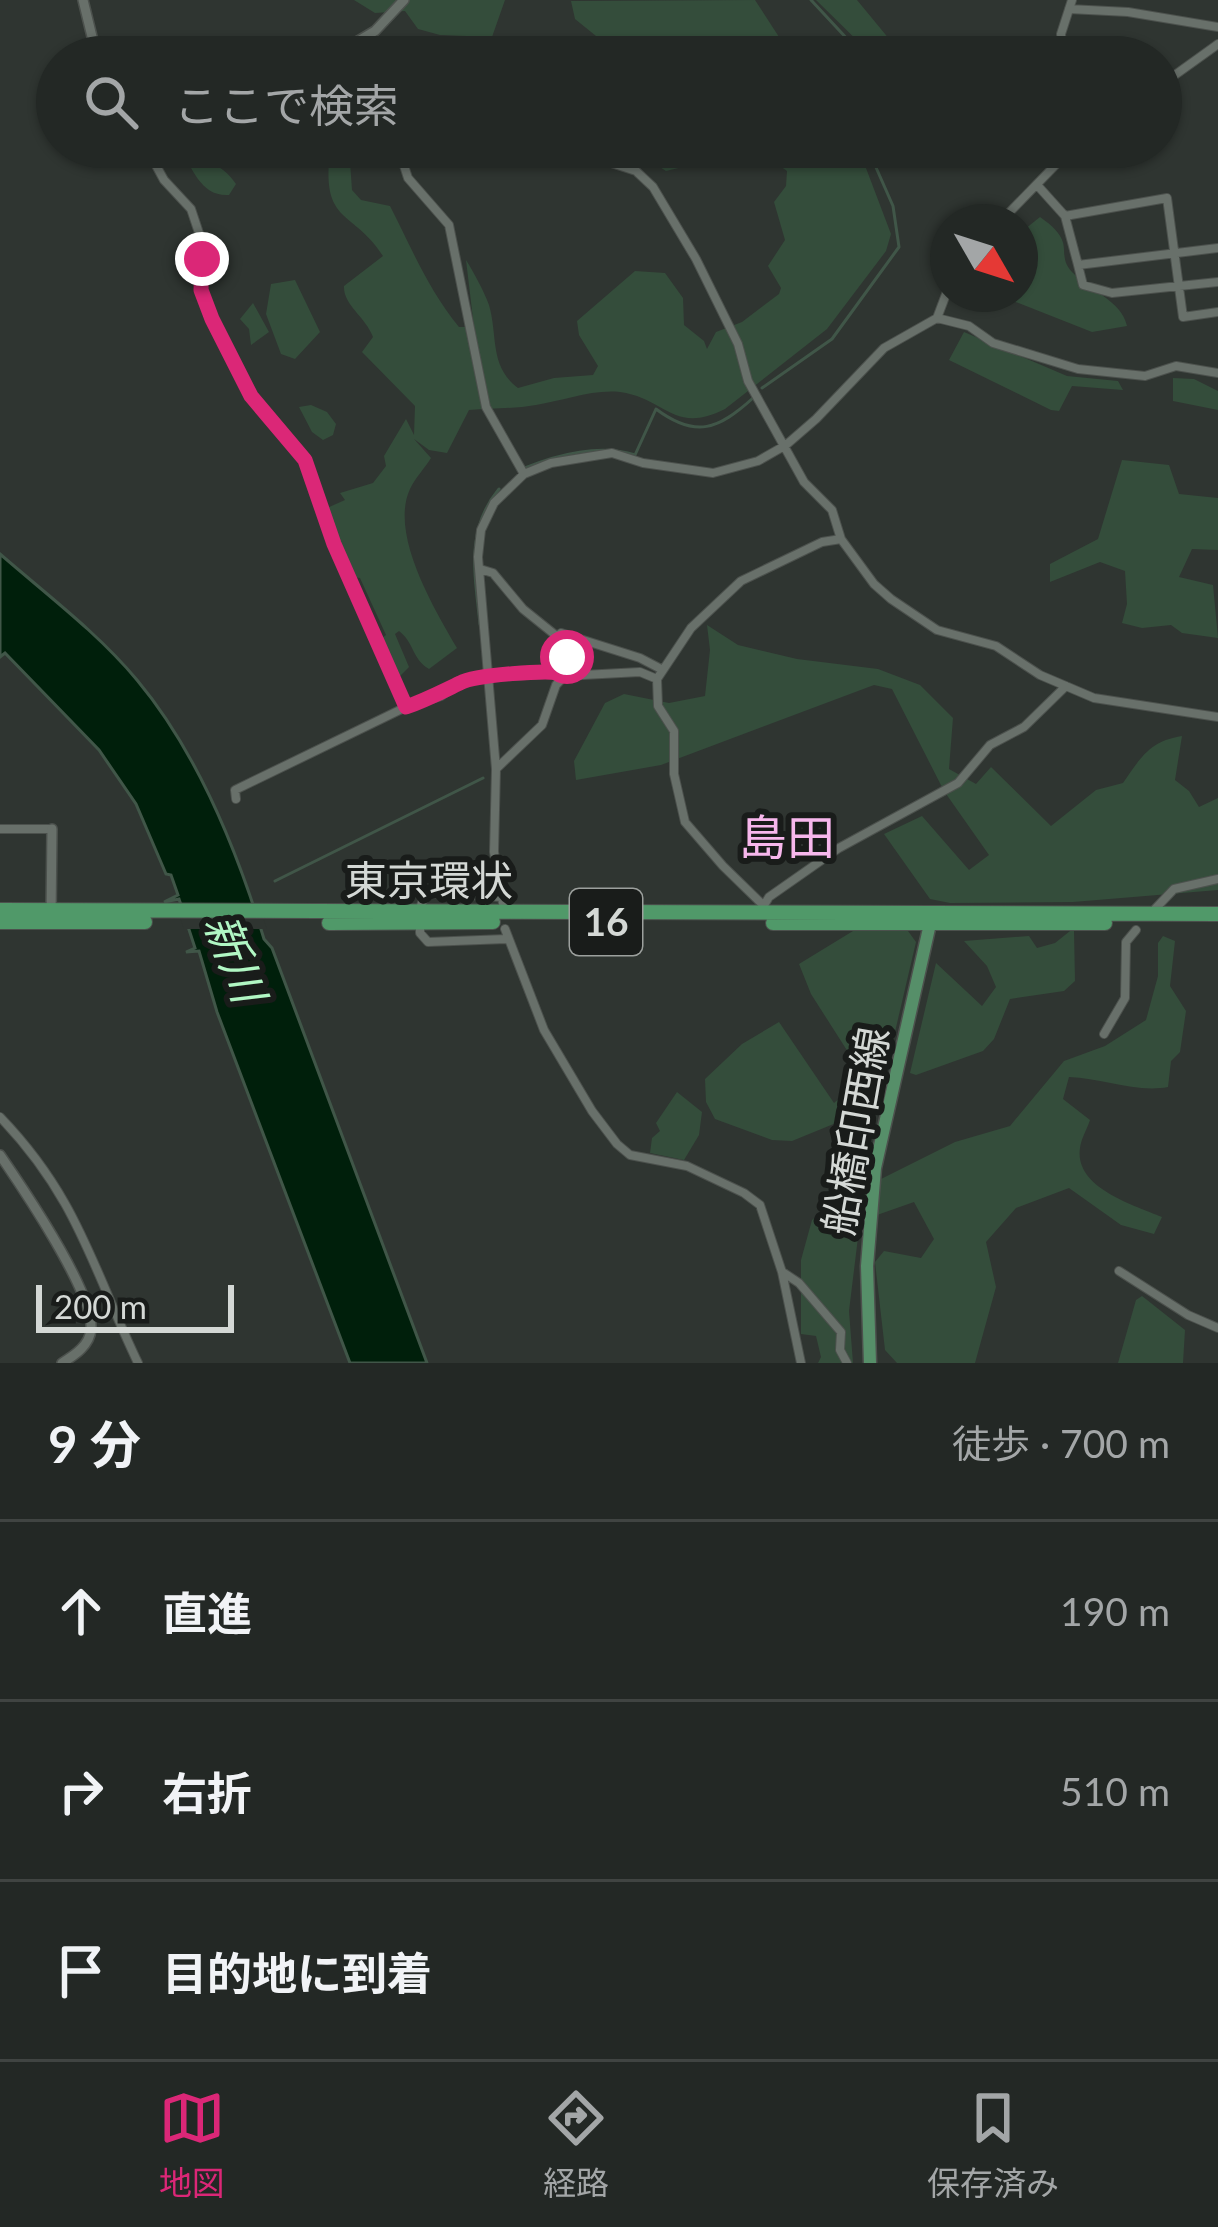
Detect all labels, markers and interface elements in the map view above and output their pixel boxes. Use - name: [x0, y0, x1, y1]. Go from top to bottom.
- search box: [36, 36, 1182, 168]
- icon: search: [78, 69, 144, 135]
- text: ここで検索: [174, 78, 399, 132]
- north arrow: [930, 204, 1038, 312]
- route end: [175, 232, 229, 286]
- route start: [540, 630, 594, 684]
- district label: 島田: [739, 808, 835, 865]
- street label: 東京環状: [345, 855, 513, 905]
- road number: 16: [570, 889, 642, 955]
- water label: 新川: [195, 906, 279, 1013]
- street label: 船橋印西線: [812, 1023, 898, 1239]
- scale bar: [36, 1279, 234, 1332]
- text: 200 m: [54, 1286, 147, 1326]
- text: 9 分: [48, 1413, 141, 1474]
- text: 徒歩 · 700 m: [952, 1420, 1170, 1466]
- icon: ahead: [48, 1578, 114, 1644]
- text: 直進: [162, 1586, 252, 1640]
- text: 190 m: [1060, 1588, 1170, 1634]
- icon: right: [48, 1758, 114, 1824]
- text: 右折: [162, 1766, 252, 1820]
- text: 510 m: [1060, 1768, 1170, 1814]
- icon: arrive: [48, 1938, 114, 2004]
- text: 目的地に到着: [162, 1946, 432, 2000]
- tab: 地図: [159, 2085, 225, 2205]
- tab: 経路: [543, 2085, 609, 2205]
- tab: 保存済み: [927, 2085, 1059, 2205]

